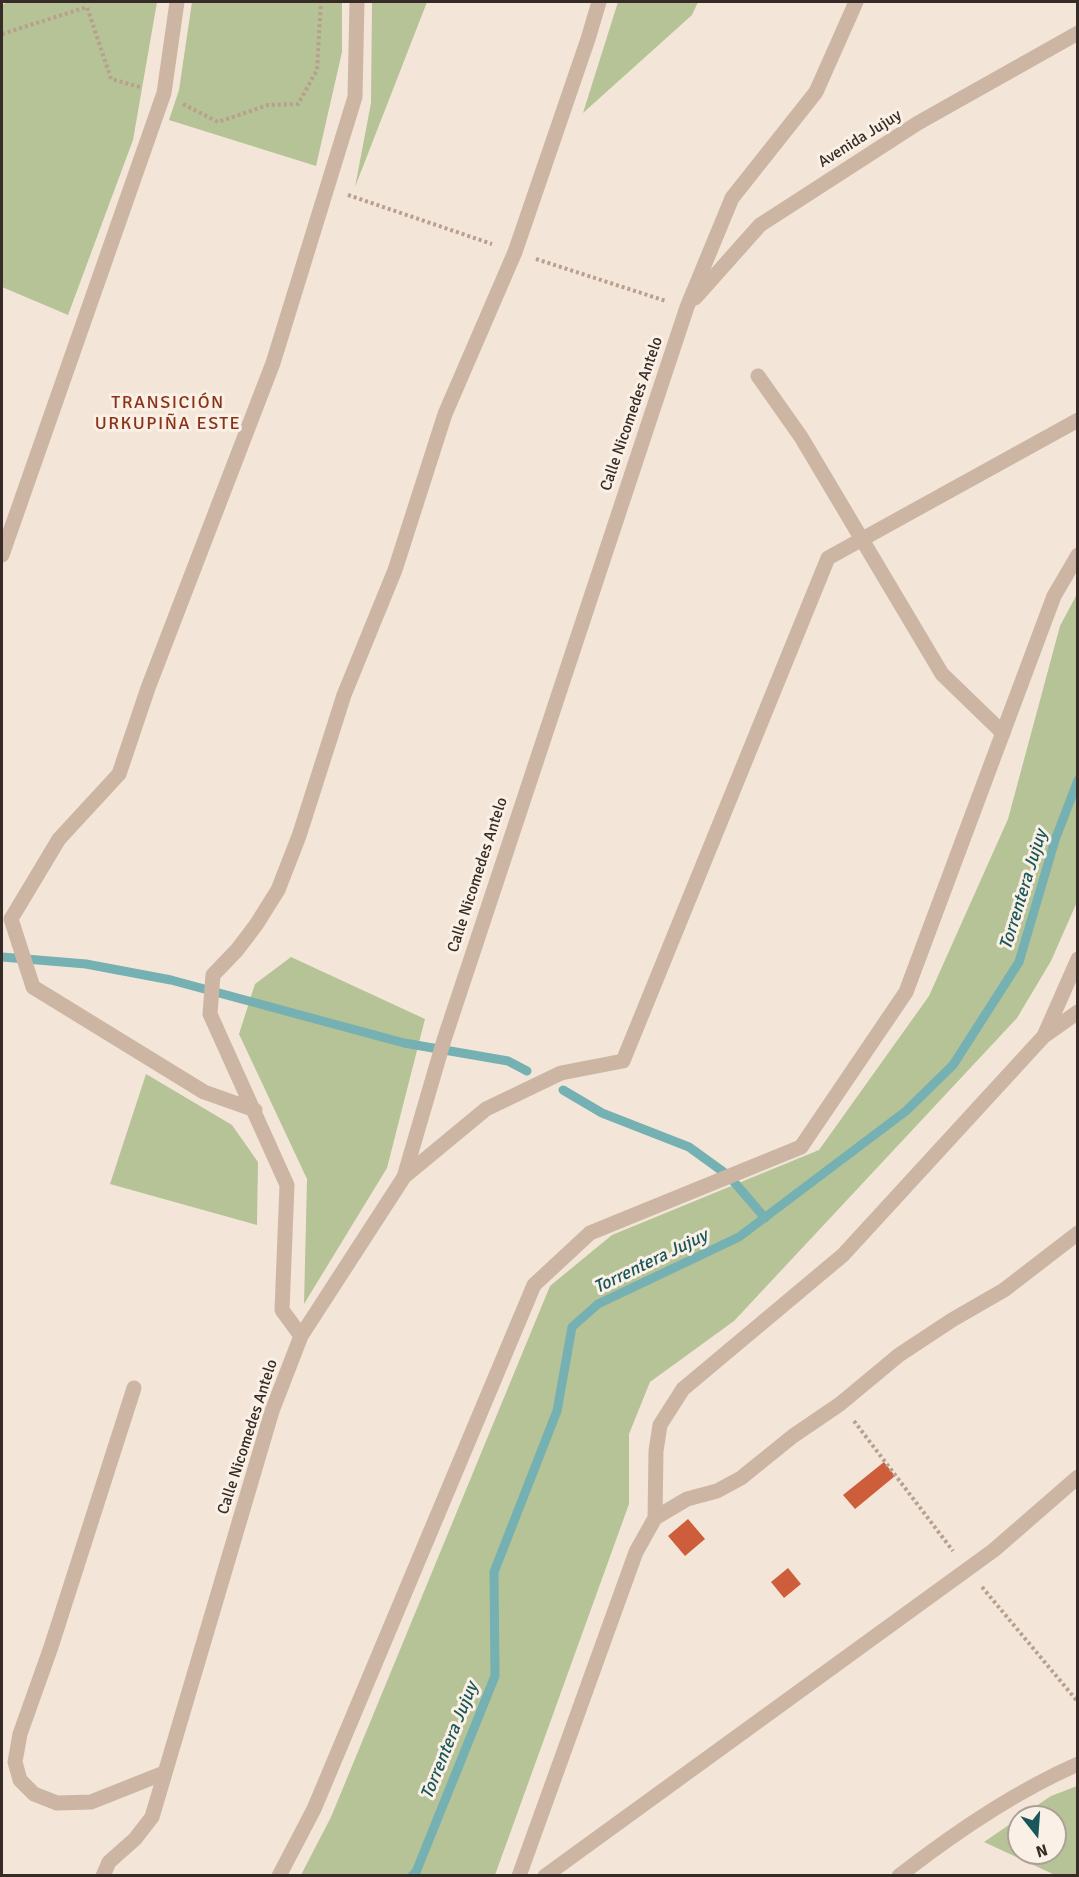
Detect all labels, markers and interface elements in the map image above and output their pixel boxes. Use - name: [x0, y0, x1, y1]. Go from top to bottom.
- street label: Avenida Jujuy: [815, 106, 905, 172]
- street label: Calle Nicomedes Antelo: [597, 334, 667, 494]
- district label: TRANSICIÓN URKUPIÑA ESTE: [95, 392, 241, 434]
- street label: Calle Nicomedes Antelo: [444, 795, 512, 955]
- water label: Torrentera Jujuy: [996, 827, 1052, 953]
- water label: Torrentera Jujuy: [590, 1225, 712, 1299]
- street label: Calle Nicomedes Antelo: [214, 1357, 282, 1517]
- water label: Torrentera Jujuy: [417, 1679, 483, 1803]
- north arrow: [1007, 1805, 1067, 1865]
- text: N: [1033, 1839, 1050, 1861]

